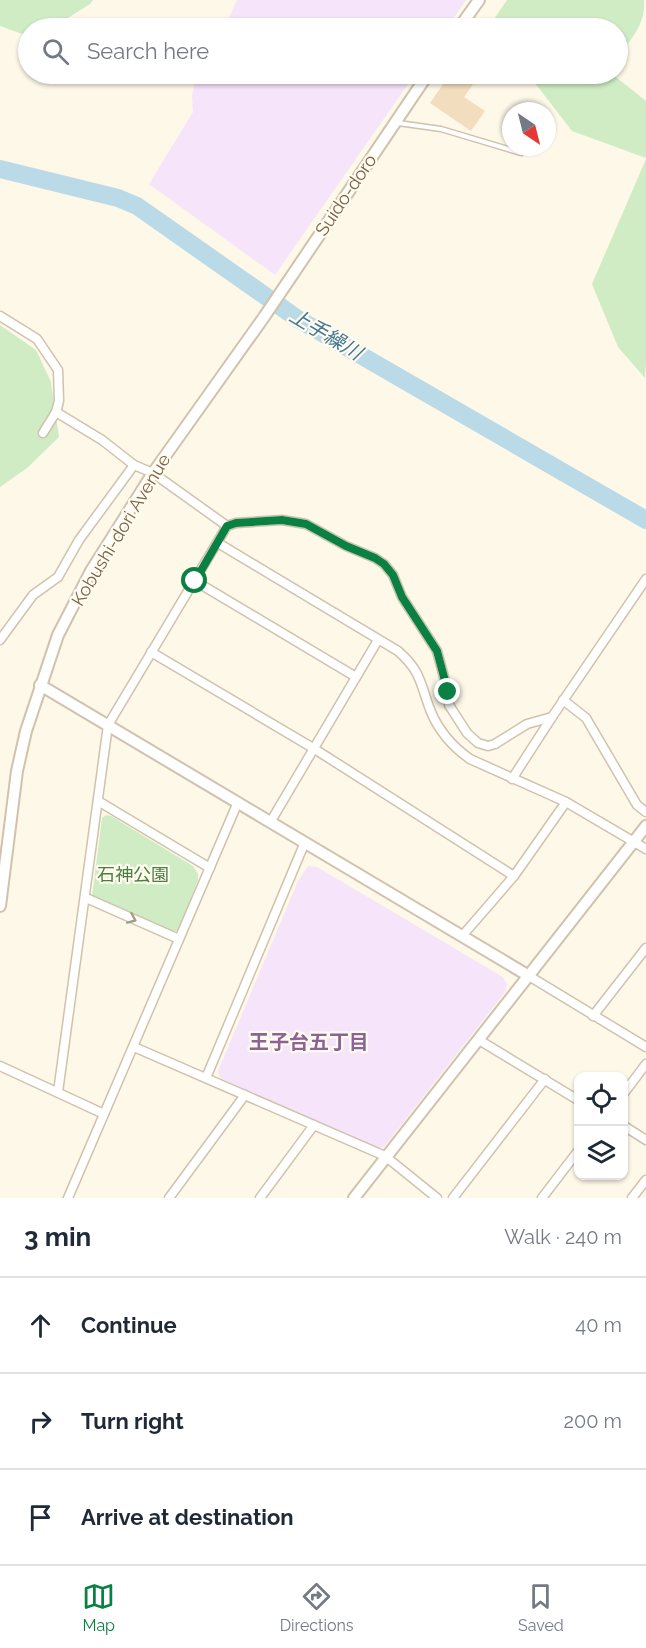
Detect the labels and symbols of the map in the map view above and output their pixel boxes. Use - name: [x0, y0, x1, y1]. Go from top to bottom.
- north arrow: [502, 102, 556, 156]
- street label: Suido-doro: [311, 150, 381, 239]
- water label: 上手繰川: [286, 303, 368, 366]
- street label: Kobushi-dori Avenue: [67, 450, 174, 610]
- route start: [181, 567, 207, 593]
- route end: [434, 678, 460, 704]
- park label: 石神公園: [97, 864, 169, 885]
- one-way arrow: [126, 911, 137, 923]
- district label: 王子台五丁目: [249, 1030, 369, 1054]

